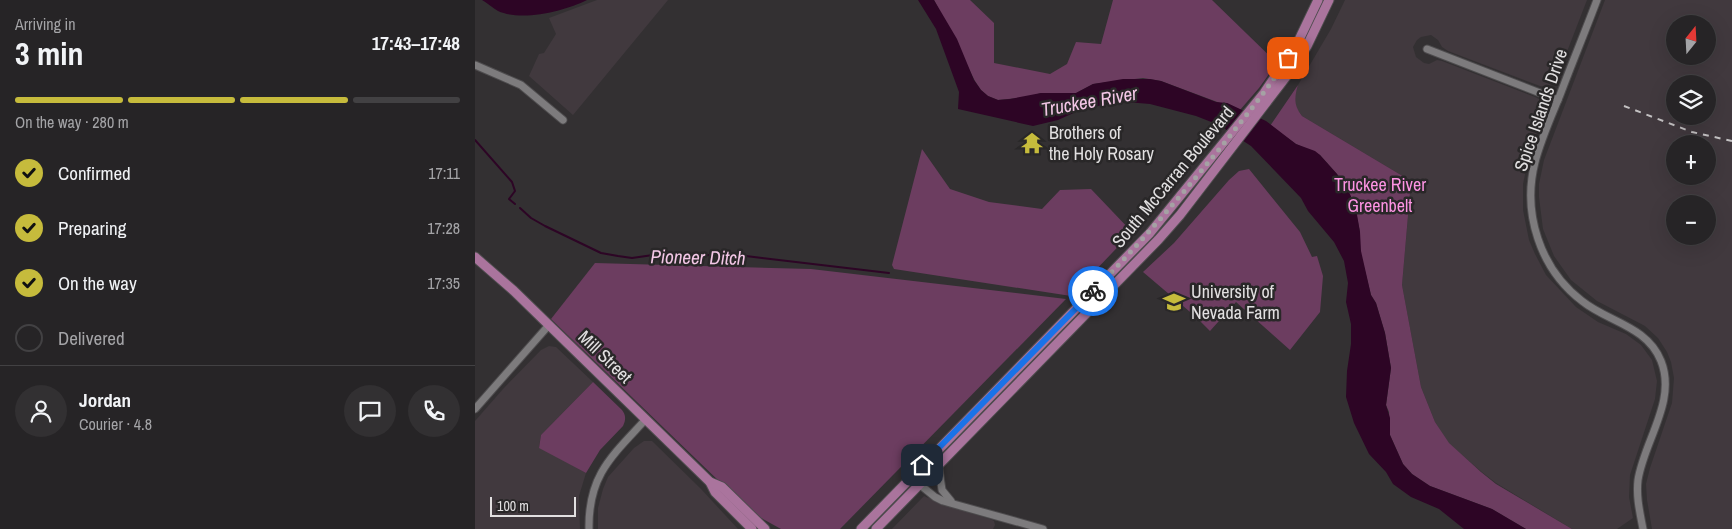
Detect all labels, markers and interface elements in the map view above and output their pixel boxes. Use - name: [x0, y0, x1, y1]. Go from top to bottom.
- text: Arriving in: [15, 13, 76, 35]
- north arrow: [1666, 15, 1716, 65]
- map controls: [1666, 15, 1716, 245]
- text: 17:43–17:48: [372, 30, 460, 56]
- text: 3 min: [15, 32, 84, 75]
- pin: [1267, 37, 1309, 79]
- icon: bag: [1274, 44, 1302, 72]
- street label: Spice Islands Drive: [1508, 45, 1573, 174]
- button: layers: [1666, 75, 1716, 125]
- water label: Truckee River: [1039, 80, 1140, 122]
- street label: South McCarran Boulevard: [1106, 100, 1239, 253]
- text: On the way · 280 m: [15, 111, 129, 133]
- place label: Brothers of the Holy Rosary: [1049, 120, 1155, 166]
- temple icon: Brothers of the Holy Rosary: [1019, 130, 1045, 156]
- button: +: [1666, 135, 1716, 185]
- icon: check: [15, 159, 43, 187]
- text: Confirmed: [58, 160, 131, 186]
- text: 17:11: [428, 162, 460, 184]
- park label: Truckee River Greenbelt: [1334, 172, 1426, 218]
- button: −: [1666, 195, 1716, 245]
- icon: check: [15, 214, 43, 242]
- text: Preparing: [58, 215, 126, 241]
- text: 17:28: [427, 217, 460, 239]
- water label: Pioneer Ditch: [650, 243, 746, 271]
- courier: [1068, 266, 1118, 316]
- icon: check: [15, 269, 43, 297]
- text: On the way: [58, 270, 137, 296]
- text: 17:35: [427, 272, 460, 294]
- icon: bike: [1079, 277, 1107, 305]
- place label: University of Nevada Farm: [1191, 279, 1280, 325]
- school or university icon: University of Nevada Farm: [1161, 289, 1187, 315]
- text: Delivered: [58, 325, 125, 351]
- street label: Mill Street: [573, 325, 638, 389]
- button: person: [15, 385, 67, 437]
- button: chat: [344, 385, 396, 437]
- button: phone: [408, 385, 460, 437]
- text: Jordan: [79, 387, 131, 413]
- text: Courier · 4.8: [79, 413, 152, 435]
- pin: [901, 444, 943, 486]
- icon: home: [908, 451, 936, 479]
- scale bar: [490, 494, 576, 517]
- text: 100 m: [497, 497, 529, 515]

